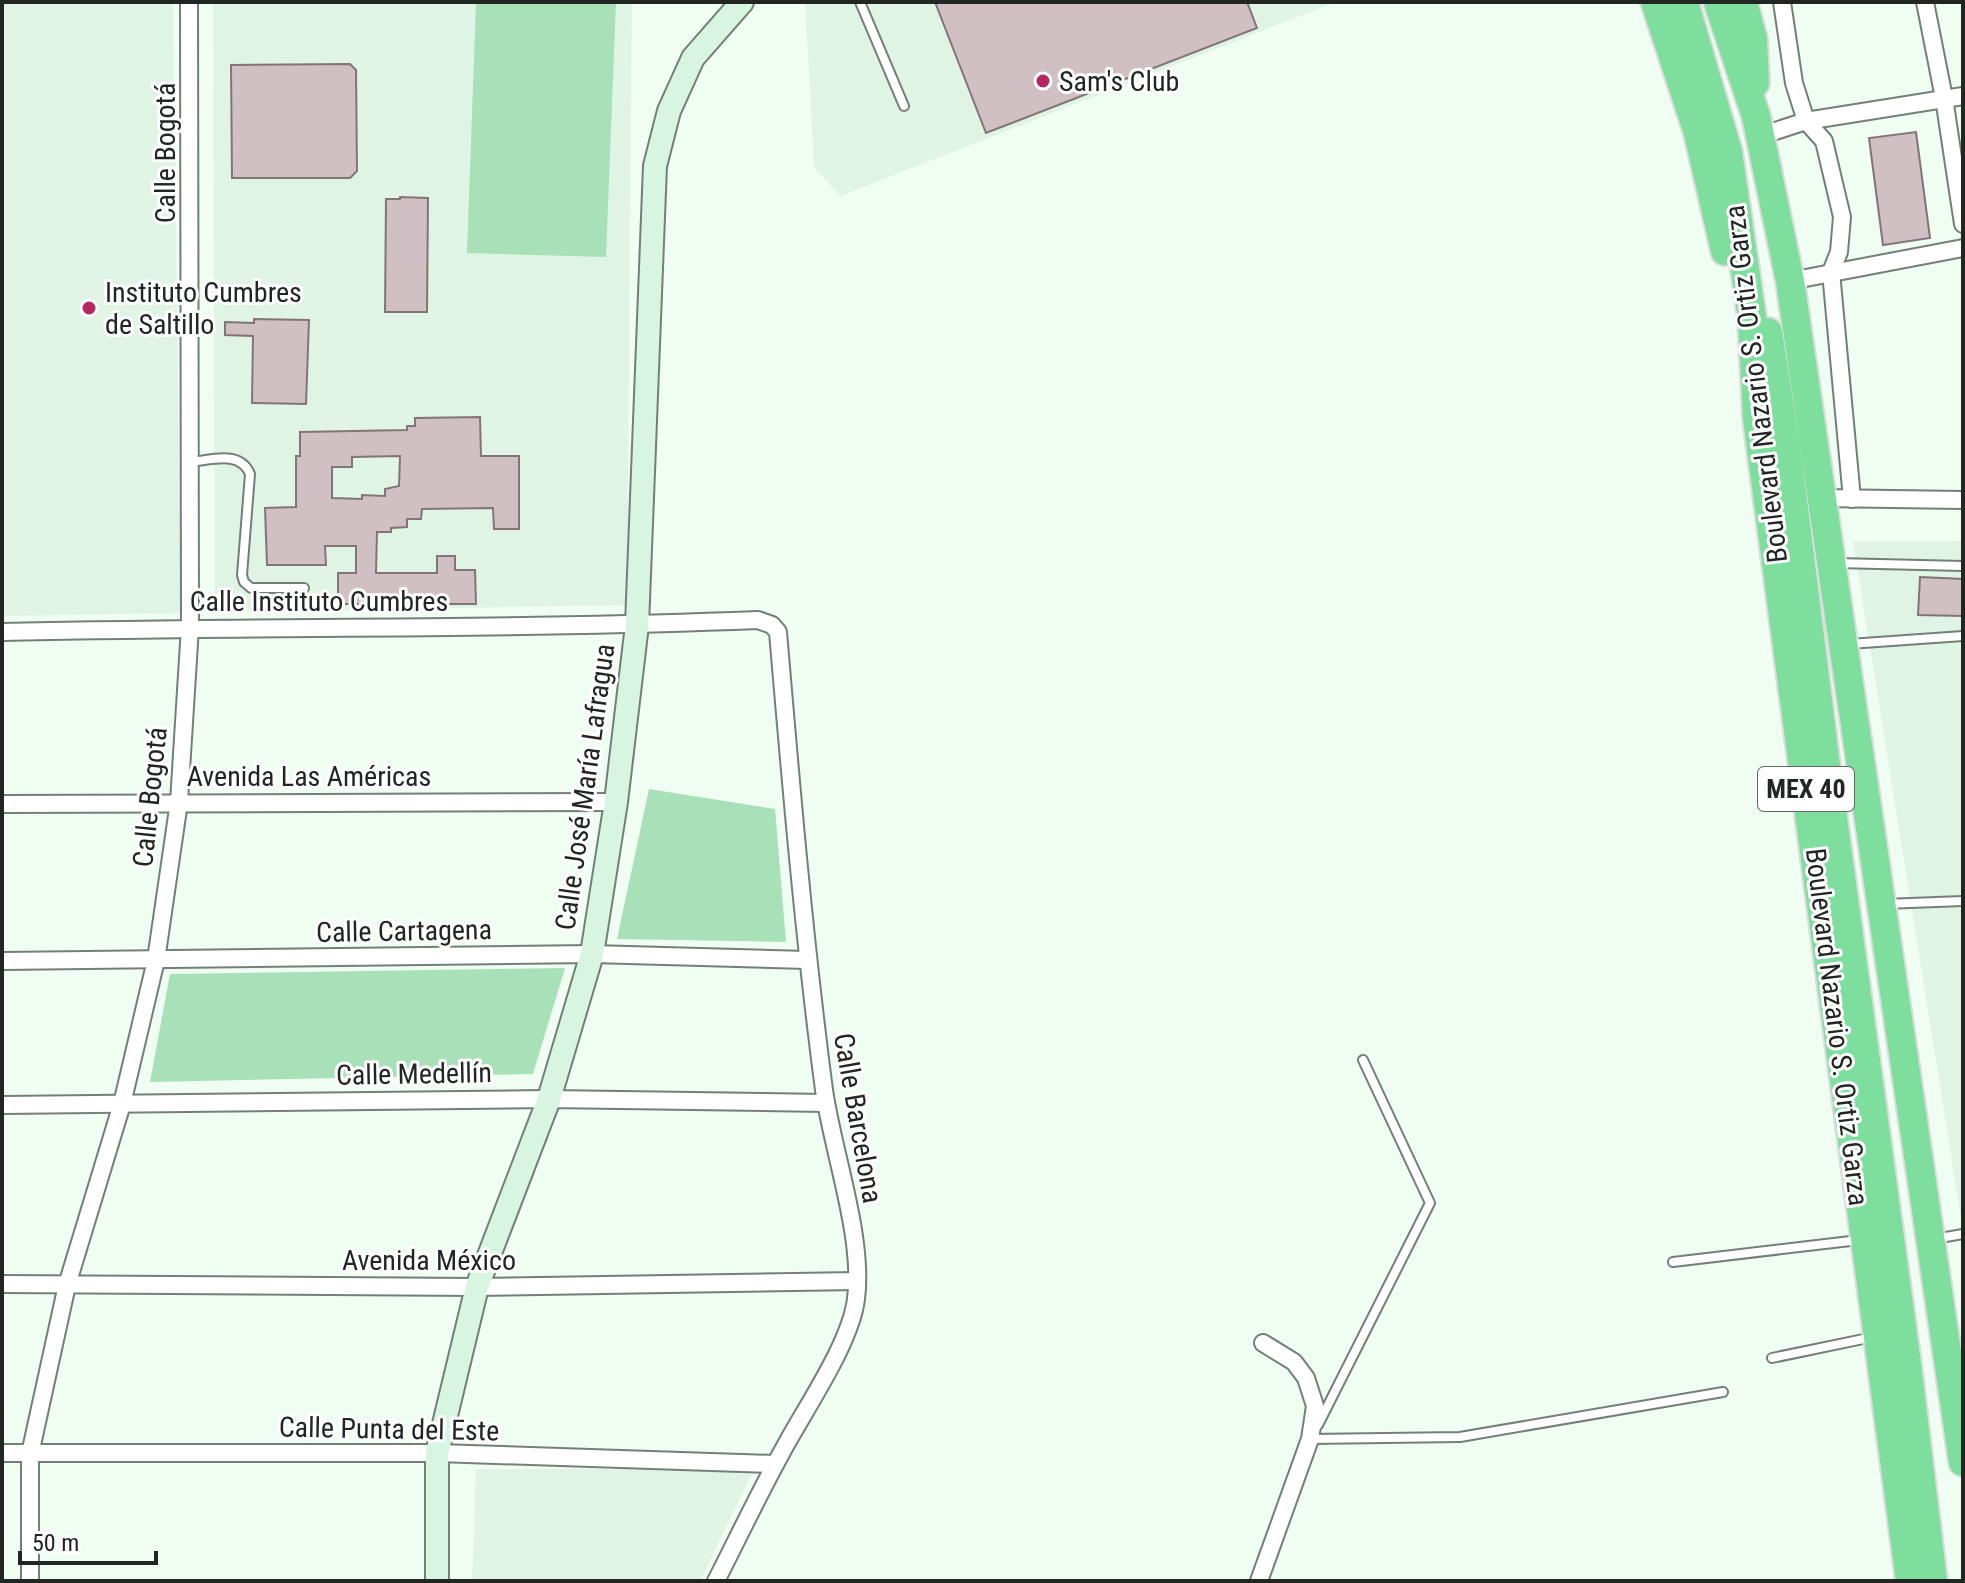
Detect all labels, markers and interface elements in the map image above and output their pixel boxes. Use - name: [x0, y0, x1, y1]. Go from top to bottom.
- place label: Sam's Club: [1059, 65, 1179, 98]
- marker: Sam's Club: [1034, 72, 1052, 90]
- street label: Calle Bogotá: [149, 83, 182, 223]
- street label: Boulevard Nazario S. Ortiz Garza: [1718, 203, 1794, 565]
- place label: Instituto Cumbres de Saltillo: [105, 276, 302, 341]
- marker: Instituto Cumbres de Saltillo: [80, 299, 98, 317]
- street label: Calle Instituto Cumbres: [190, 585, 448, 618]
- street label: Calle José María Lafragua: [549, 642, 621, 932]
- street label: Calle Bogotá: [126, 725, 174, 869]
- street label: Avenida Las Américas: [187, 760, 431, 793]
- road number: MEX 40: [1758, 767, 1854, 811]
- street label: Boulevard Nazario S. Ortiz Garza: [1799, 846, 1875, 1208]
- street label: Calle Cartagena: [316, 913, 492, 949]
- street label: Calle Barcelona: [827, 1030, 889, 1206]
- street label: Calle Medellín: [336, 1056, 492, 1092]
- street label: Avenida México: [342, 1244, 516, 1277]
- street label: Calle Punta del Este: [279, 1411, 499, 1447]
- scale bar: [20, 1515, 156, 1565]
- text: 50 m: [32, 1529, 79, 1557]

